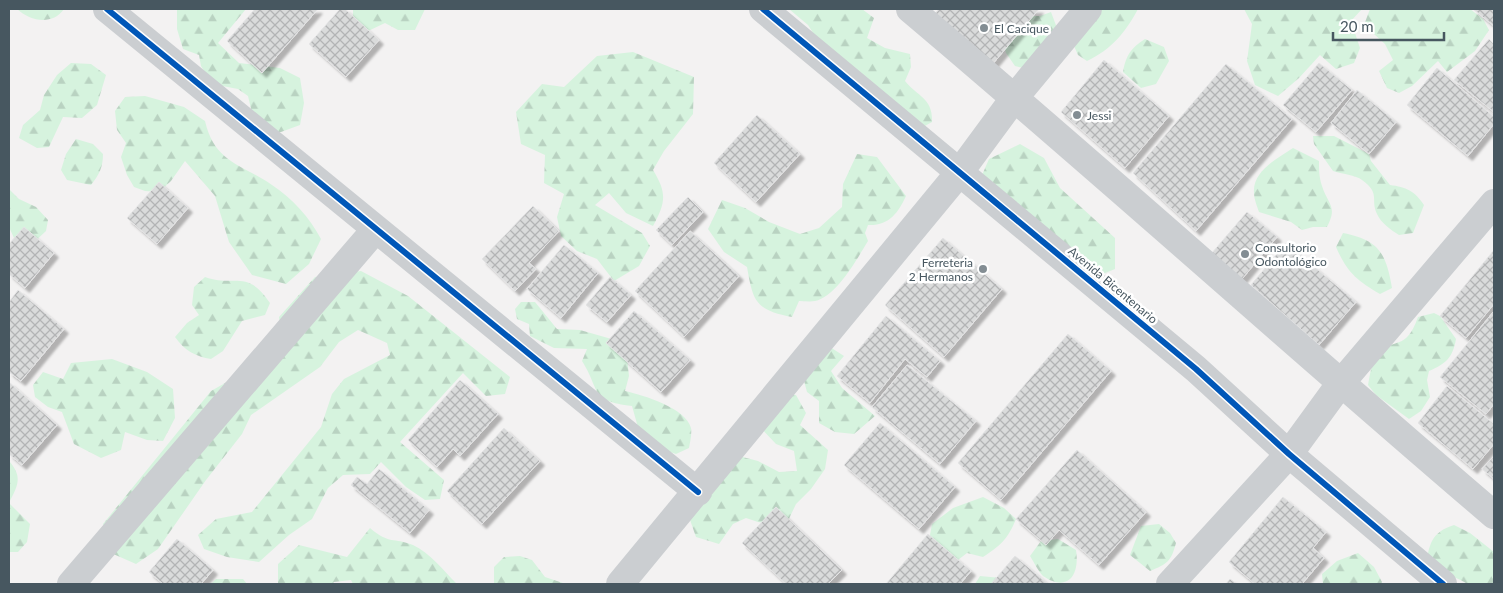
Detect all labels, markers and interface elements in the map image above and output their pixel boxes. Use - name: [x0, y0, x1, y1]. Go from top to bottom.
- scale bar: [1333, 10, 1444, 42]
- text: 20 m: [1340, 17, 1374, 35]
- place label: El Cacique: [994, 21, 1049, 36]
- marker: El Cacique: [978, 22, 990, 34]
- place label: Jessi: [1087, 108, 1112, 123]
- marker: Jessi: [1071, 109, 1083, 121]
- place label: Consultorio Odontológico: [1255, 240, 1327, 269]
- street label: Avenida Bicentenario: [1065, 243, 1161, 327]
- marker: Consultorio Odontológico: [1239, 248, 1251, 260]
- place label: Ferreteria 2 Hermanos: [909, 255, 973, 284]
- marker: Ferreteria 2 Hermanos: [977, 263, 989, 275]

